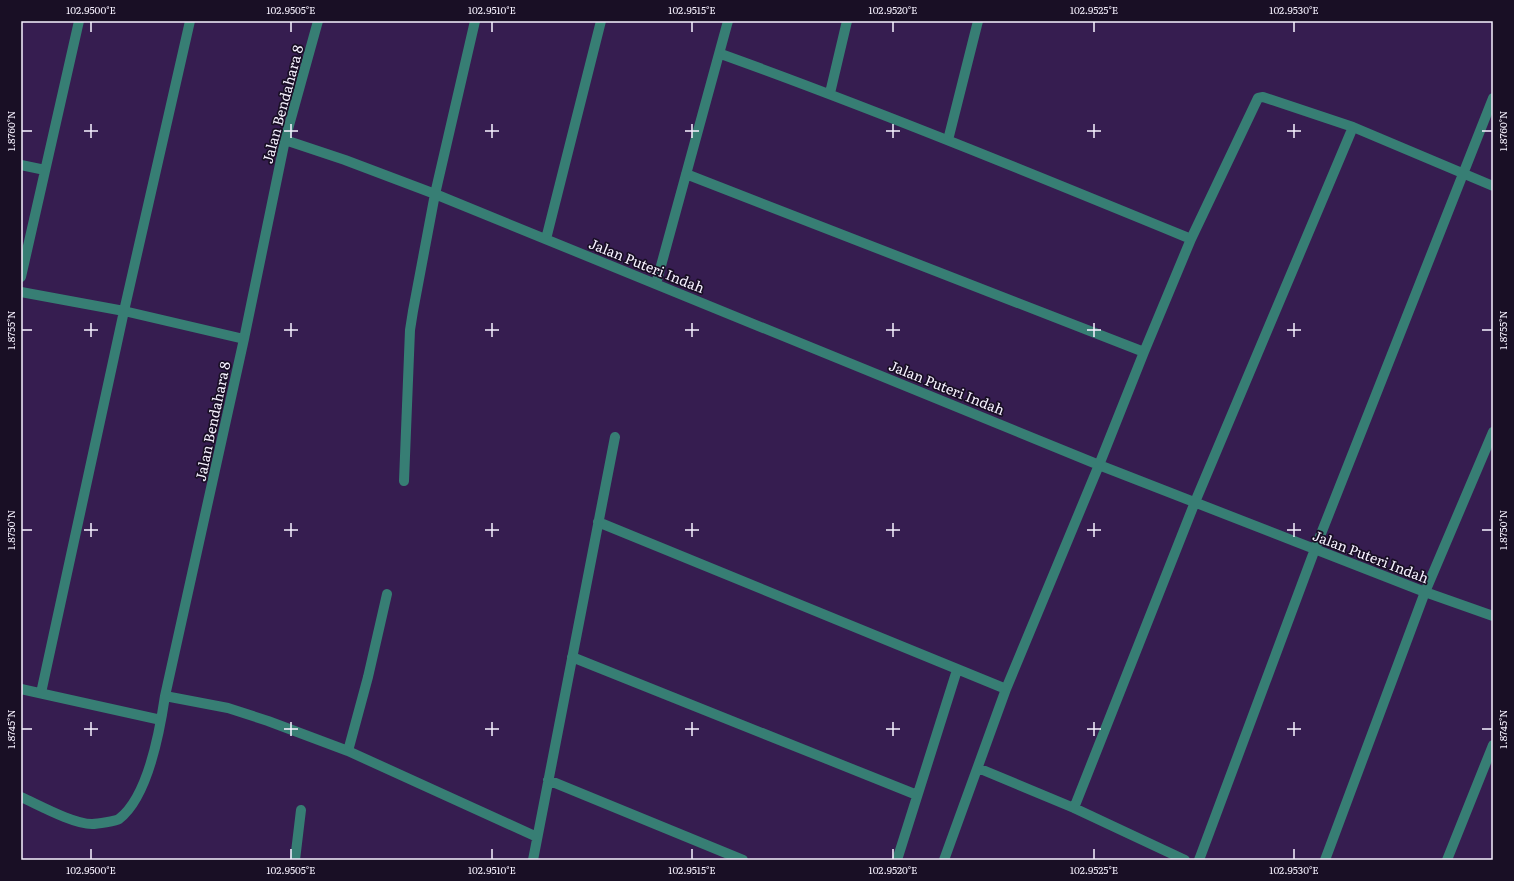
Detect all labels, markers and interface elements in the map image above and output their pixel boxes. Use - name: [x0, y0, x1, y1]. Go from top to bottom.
- text: 102.9500°E: [66, 2, 116, 17]
- text: 102.9505°E: [267, 2, 315, 17]
- text: 102.9510°E: [468, 2, 516, 17]
- text: 102.9515°E: [668, 2, 716, 17]
- text: 102.9520°E: [869, 2, 917, 17]
- text: 102.9525°E: [1070, 2, 1118, 17]
- text: 102.9530°E: [1269, 2, 1319, 17]
- street label: Jalan Bendahara 8: [257, 42, 308, 165]
- text: 1.8760°N: [3, 111, 18, 151]
- text: 1.8760°N: [1495, 111, 1510, 151]
- street label: Jalan Puteri Indah: [586, 233, 708, 297]
- text: 1.8755°N: [3, 310, 18, 350]
- text: 1.8755°N: [1495, 310, 1510, 350]
- street label: Jalan Puteri Indah: [886, 355, 1008, 419]
- street label: Jalan Bendahara 8: [190, 359, 235, 483]
- text: 1.8750°N: [3, 510, 18, 550]
- text: 1.8750°N: [1495, 510, 1510, 550]
- street label: Jalan Puteri Indah: [1310, 525, 1432, 587]
- text: 1.8745°N: [3, 709, 18, 749]
- text: 1.8745°N: [1495, 709, 1510, 749]
- text: 102.9500°E: [66, 862, 116, 877]
- text: 102.9505°E: [267, 862, 315, 877]
- text: 102.9510°E: [468, 862, 516, 877]
- text: 102.9515°E: [668, 862, 716, 877]
- text: 102.9520°E: [869, 862, 917, 877]
- text: 102.9525°E: [1070, 862, 1118, 877]
- text: 102.9530°E: [1269, 862, 1319, 877]

